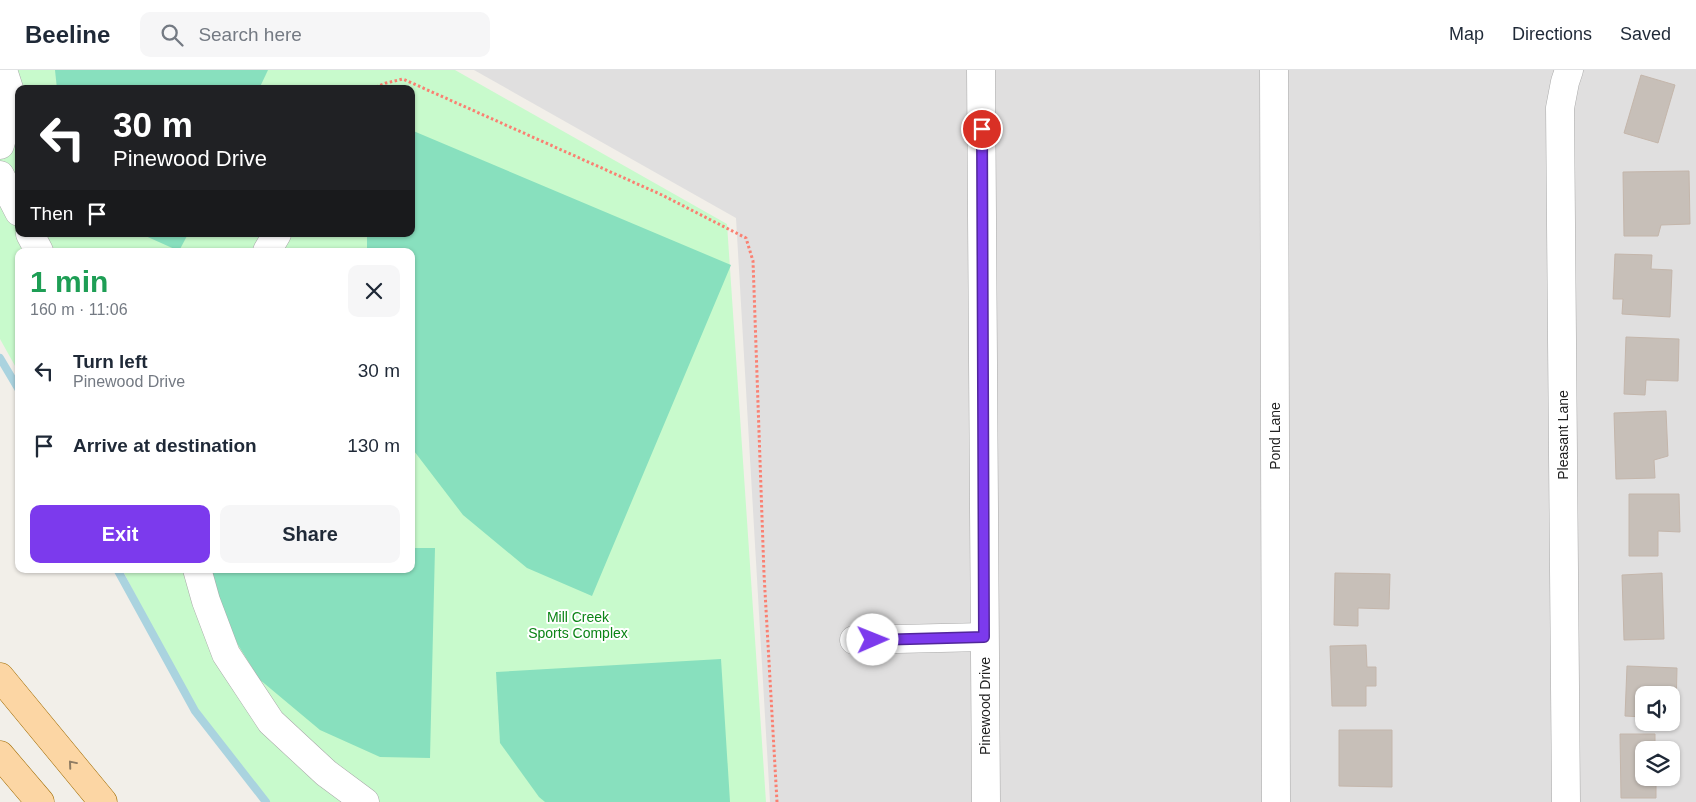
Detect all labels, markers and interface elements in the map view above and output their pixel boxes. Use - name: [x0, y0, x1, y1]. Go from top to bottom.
- search box: [140, 12, 490, 57]
- text: Beeline: [25, 21, 110, 48]
- icon: search: [158, 21, 186, 49]
- text: Search here: [198, 24, 302, 45]
- text: Map: [1449, 24, 1484, 44]
- text: Directions: [1512, 24, 1592, 44]
- text: Saved: [1620, 24, 1671, 44]
- icon: left: [30, 105, 95, 170]
- text: 30 m: [113, 105, 193, 144]
- pin: [961, 108, 1003, 150]
- icon: arrive: [968, 115, 996, 143]
- text: Pinewood Drive: [113, 146, 267, 171]
- icon: arrive: [83, 200, 111, 228]
- text: Then: [30, 203, 73, 224]
- text: 1 min: [30, 265, 108, 298]
- button: close: [348, 265, 400, 317]
- text: 160 m · 11:06: [30, 301, 128, 318]
- text: Turn left: [73, 351, 148, 372]
- icon: left: [30, 357, 58, 385]
- text: 30 m: [358, 360, 400, 381]
- text: Pinewood Drive: [73, 373, 185, 390]
- street label: Pleasant Lane: [1555, 390, 1571, 480]
- street label: Pond Lane: [1267, 402, 1283, 470]
- icon: arrive: [30, 432, 58, 460]
- text: Arrive at destination: [73, 435, 257, 456]
- text: 130 m: [347, 435, 400, 456]
- button: Exit: [30, 505, 210, 563]
- button: Share: [220, 505, 400, 563]
- park label: Mill Creek Sports Complex: [528, 609, 628, 641]
- position arrow: [846, 613, 898, 665]
- street label: Pinewood Drive: [977, 657, 993, 755]
- map controls: [1635, 686, 1680, 786]
- button: sound: [1635, 686, 1680, 731]
- button: layers: [1635, 741, 1680, 786]
- one-way arrow: [69, 761, 78, 770]

